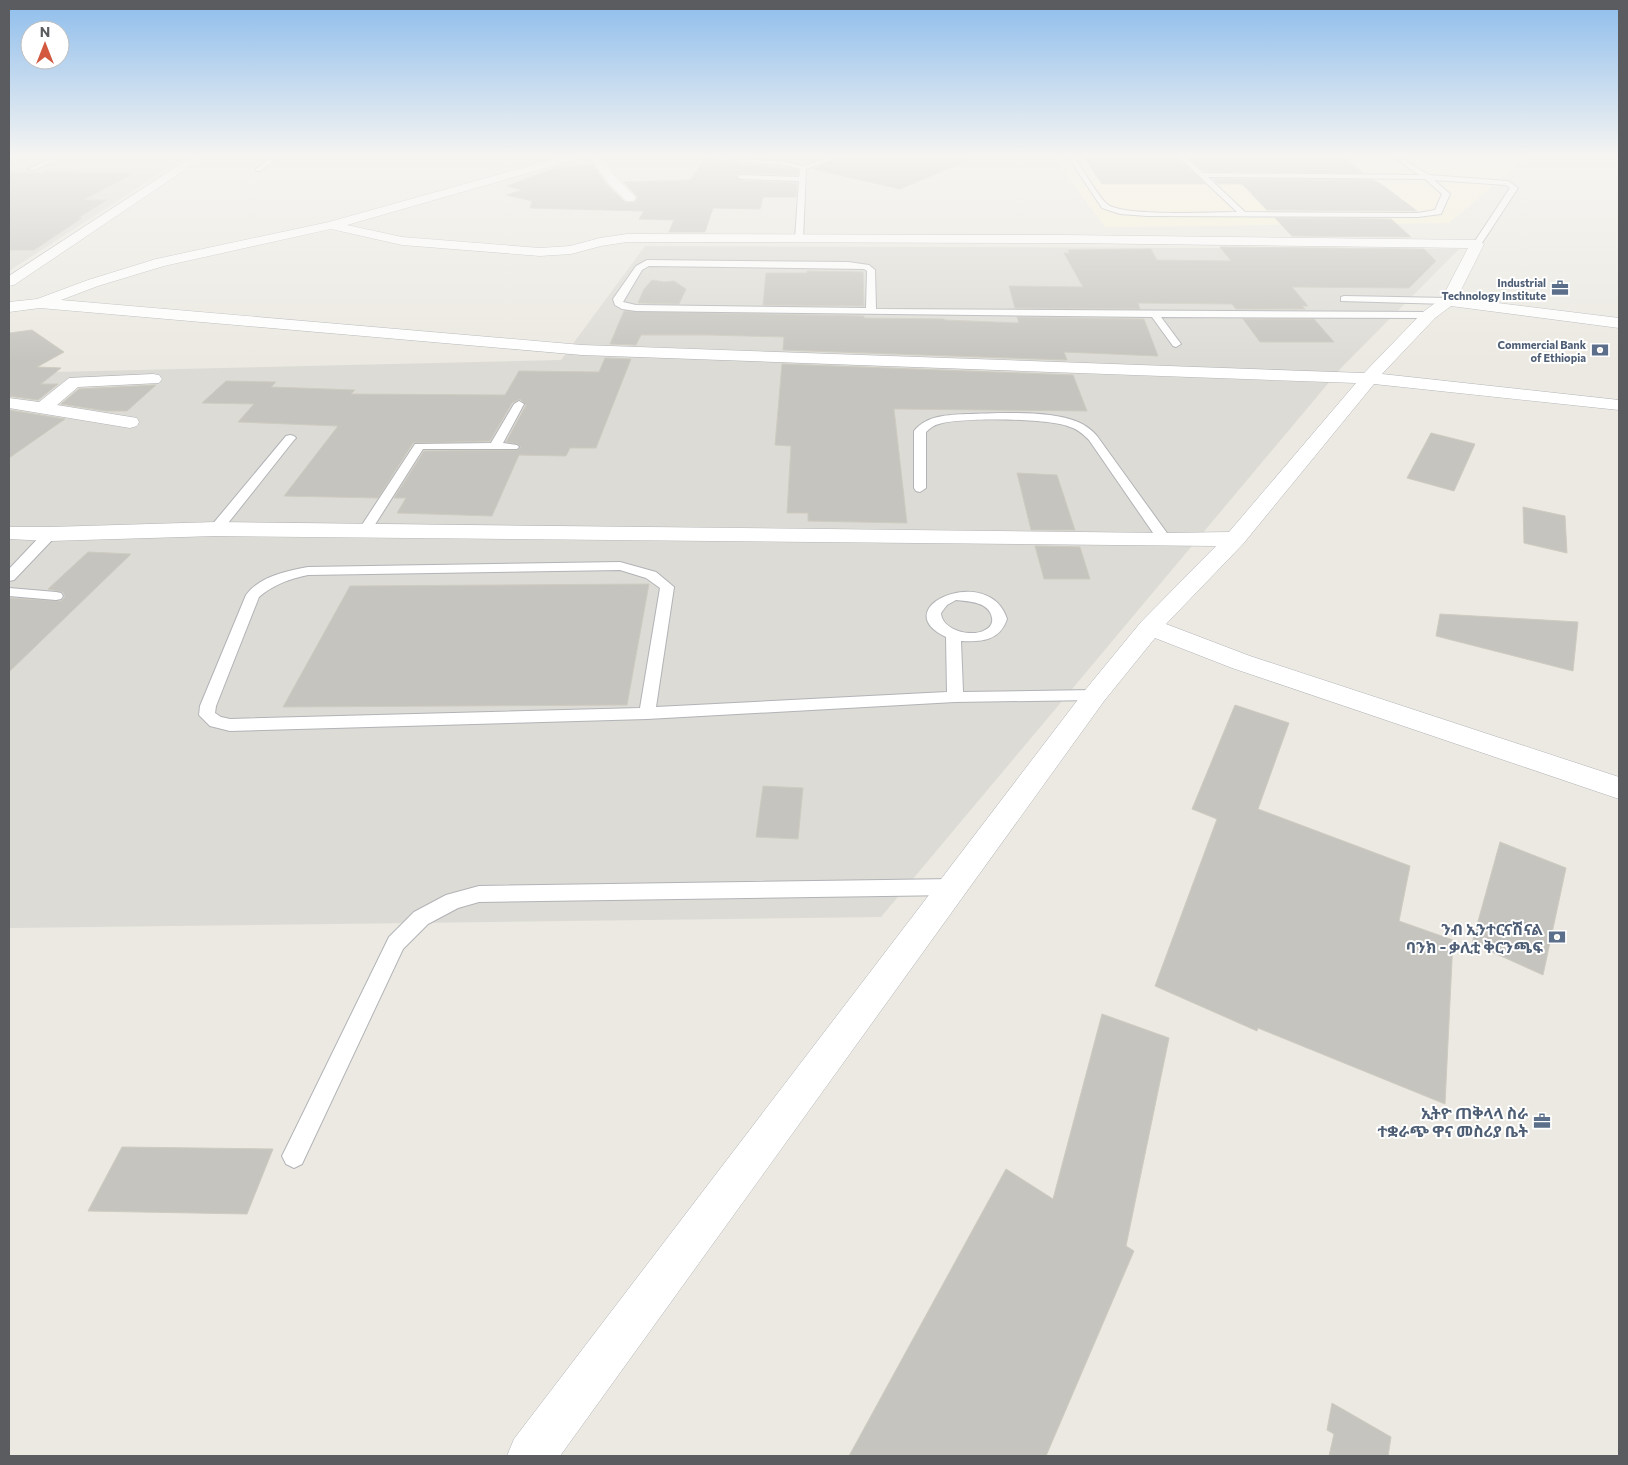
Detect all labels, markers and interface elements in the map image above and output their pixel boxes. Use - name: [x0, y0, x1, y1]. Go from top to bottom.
- north arrow: [20, 20, 70, 70]
- text: N: [40, 23, 50, 40]
- place label: Industrial Technology Institute: [1442, 276, 1546, 302]
- office icon: Industrial Technology Institute: [1550, 278, 1570, 298]
- place label: Commercial Bank of Ethiopia: [1497, 338, 1587, 364]
- bank icon: Commercial Bank of Ethiopia: [1590, 340, 1610, 360]
- place label: ንብ ኢንተርናሽናል ባንክ - ቃሊቲ ቅርንጫፍ: [1406, 919, 1543, 956]
- bank icon: ንብ ኢንተርናሽናል ባንክ - ቃሊቲ ቅርንጫፍ: [1547, 927, 1567, 947]
- place label: ኢትዮ ጠቅላላ ስራ ተቋራጭ ዋና መስሪያ ቤት: [1378, 1103, 1528, 1140]
- office icon: ኢትዮ ጠቅላላ ስራ ተቋራጭ ዋና መስሪያ ቤት: [1532, 1111, 1552, 1131]

